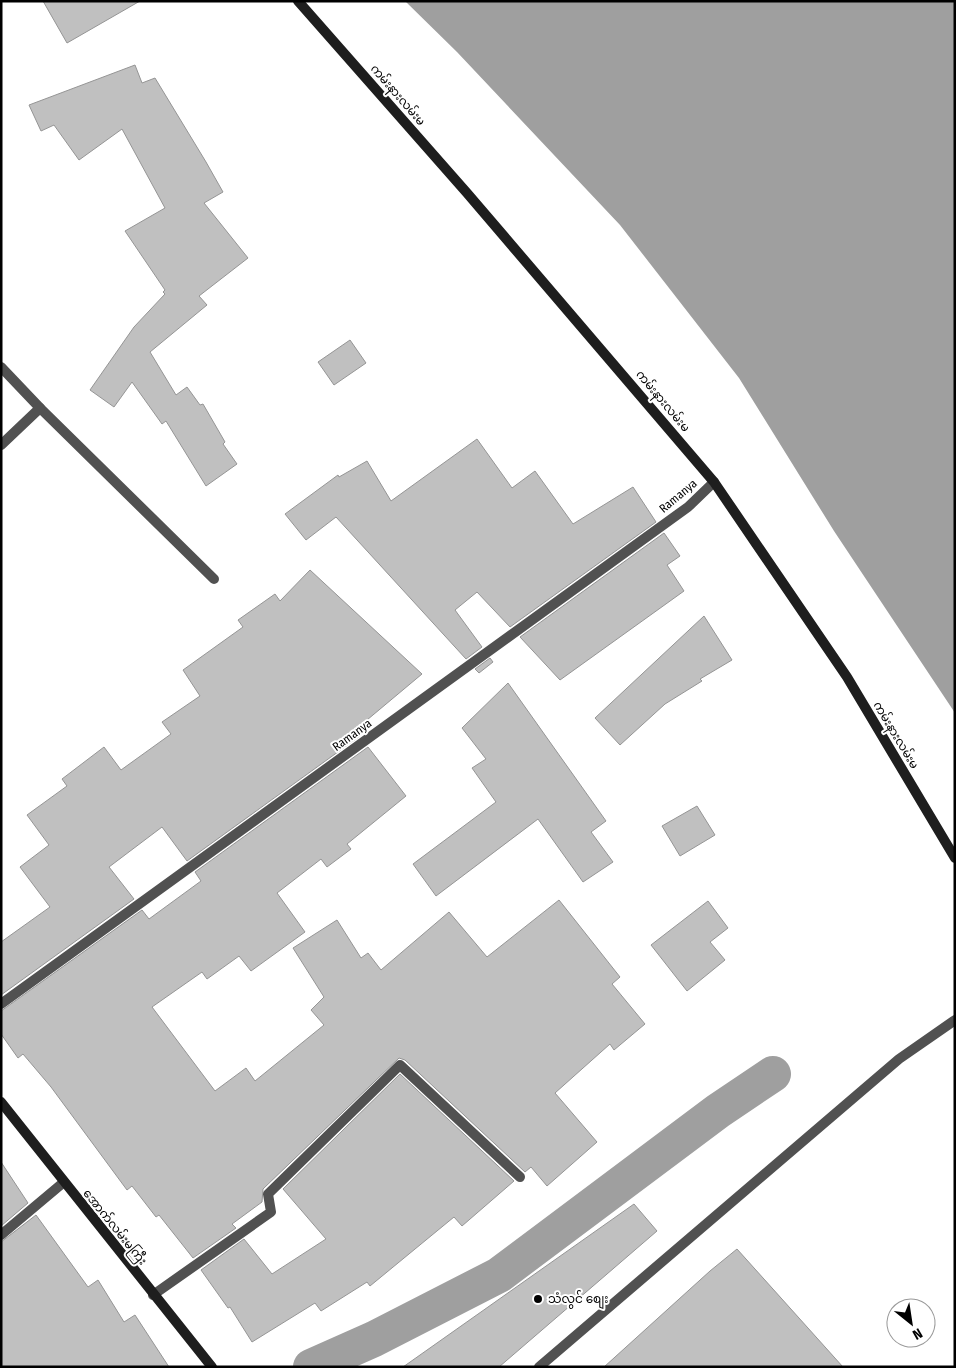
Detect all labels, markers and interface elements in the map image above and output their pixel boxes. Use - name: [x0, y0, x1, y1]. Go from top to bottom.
- street label: ကမ်းနားလမ်းမ: [365, 60, 430, 130]
- street label: ကမ်းနားလမ်းမ: [631, 366, 694, 437]
- street label: Ramanya: [656, 476, 700, 516]
- street label: ကမ်းနားလမ်းမ: [868, 698, 923, 773]
- street label: Ramanya: [330, 716, 374, 754]
- street label: အောက်လမ်းမကြီး: [78, 1185, 151, 1270]
- place label: သံလွင် စျေး: [548, 1290, 608, 1309]
- marker: သံလွင် စျေး: [532, 1293, 544, 1305]
- north arrow: [886, 1298, 936, 1348]
- text: N: [909, 1324, 925, 1343]

